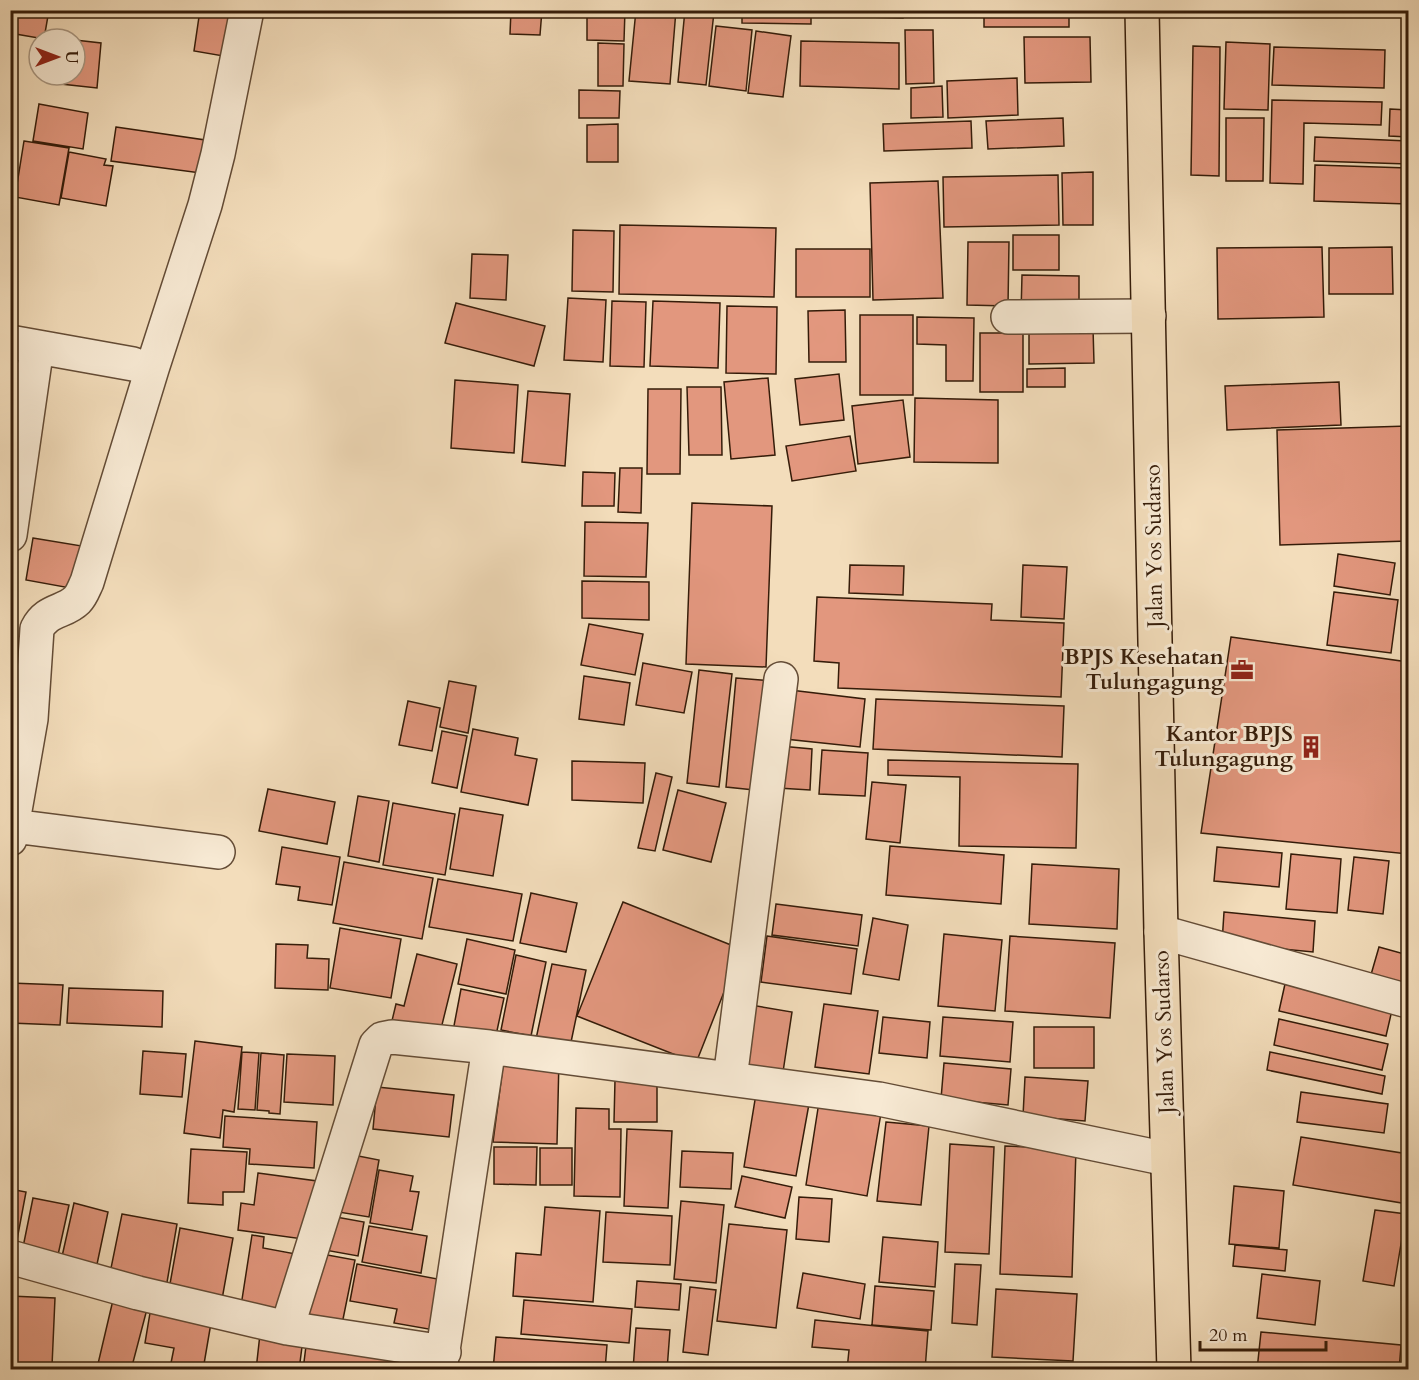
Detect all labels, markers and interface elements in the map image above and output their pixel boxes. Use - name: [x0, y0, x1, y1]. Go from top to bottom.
- north arrow: [27, 27, 87, 87]
- text: U: [60, 50, 82, 64]
- street label: Jalan Yos Sudarso: [1138, 464, 1170, 631]
- place label: BPJS Kesehatan Tulungagung: [1064, 642, 1225, 697]
- office icon: BPJS Kesehatan Tulungagung: [1229, 657, 1255, 683]
- place label: Kantor BPJS Tulungagung: [1154, 719, 1294, 774]
- building icon: Kantor BPJS Tulungagung: [1298, 734, 1324, 760]
- street label: Jalan Yos Sudarso: [1146, 950, 1182, 1117]
- scale bar: [1200, 1314, 1326, 1352]
- text: 20 m: [1209, 1323, 1248, 1348]

